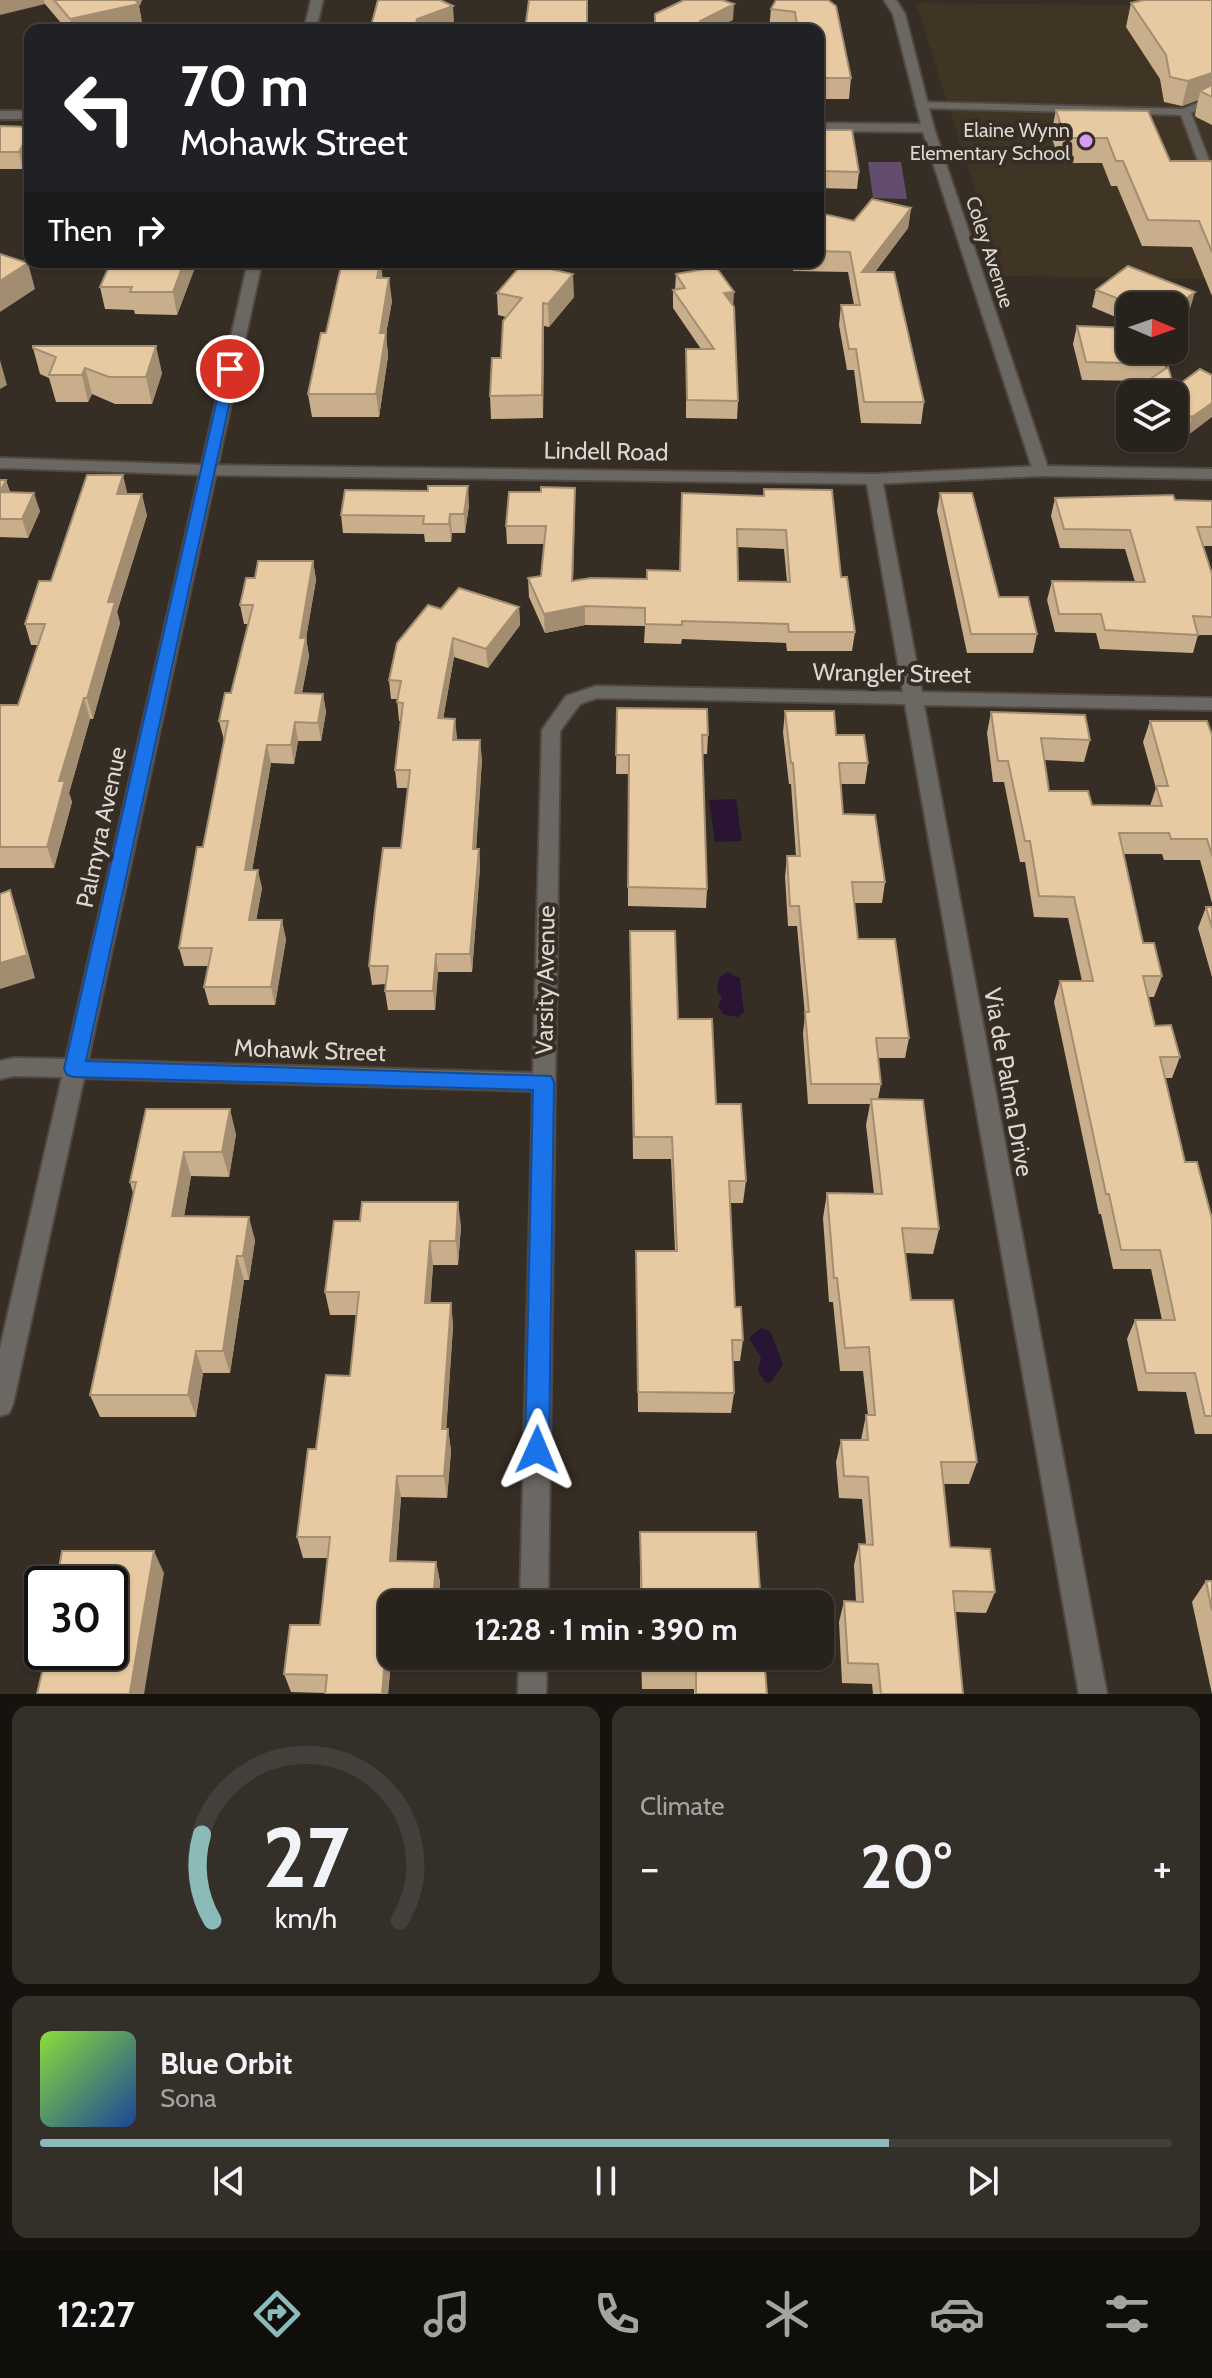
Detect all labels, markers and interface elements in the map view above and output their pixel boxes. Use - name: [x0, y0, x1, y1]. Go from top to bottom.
- text: 70 m: [180, 52, 309, 120]
- icon: left: [48, 56, 152, 160]
- place label: Elaine Wynn Elementary School: [910, 118, 1070, 165]
- text: Mohawk Street: [180, 120, 408, 164]
- marker: Elaine Wynn Elementary School: [1077, 132, 1095, 150]
- street label: Coley Avenue: [961, 193, 1019, 311]
- icon: right: [128, 208, 172, 252]
- text: Then: [48, 212, 112, 249]
- north arrow: [1116, 292, 1188, 364]
- map controls: [1116, 292, 1188, 452]
- pin: [196, 335, 264, 403]
- icon: arrive: [208, 347, 252, 391]
- button: layers: [1116, 380, 1188, 452]
- street label: Lindell Road: [543, 435, 669, 467]
- street label: Wrangler Street: [812, 657, 972, 689]
- street label: Palmyra Avenue: [70, 744, 132, 910]
- street label: Varsity Avenue: [529, 905, 561, 1055]
- street label: Via de Palma Drive: [978, 985, 1040, 1179]
- street label: Mohawk Street: [234, 1033, 386, 1067]
- position arrow: [495, 1408, 579, 1492]
- speed limit sign: 30: [24, 1566, 128, 1670]
- text: 12:28 · 1 min · 390 m: [474, 1611, 738, 1648]
- text: Climate: [640, 1790, 725, 1822]
- text: 27: [263, 1807, 349, 1908]
- text: 20°: [860, 1830, 952, 1903]
- text: −: [640, 1841, 659, 1894]
- text: +: [1153, 1841, 1172, 1894]
- text: km/h: [275, 1900, 337, 1935]
- text: Blue Orbit: [160, 2045, 292, 2082]
- text: Sona: [160, 2082, 217, 2114]
- icon: previous: [207, 2159, 251, 2203]
- icon: pause: [584, 2159, 628, 2203]
- icon: next: [961, 2159, 1005, 2203]
- icon: directions: [249, 2286, 305, 2342]
- icon: music: [419, 2286, 475, 2342]
- icon: phone: [589, 2286, 645, 2342]
- icon: climate: [759, 2286, 815, 2342]
- icon: car: [929, 2286, 985, 2342]
- icon: filters: [1099, 2286, 1155, 2342]
- text: 12:27: [57, 2292, 135, 2336]

